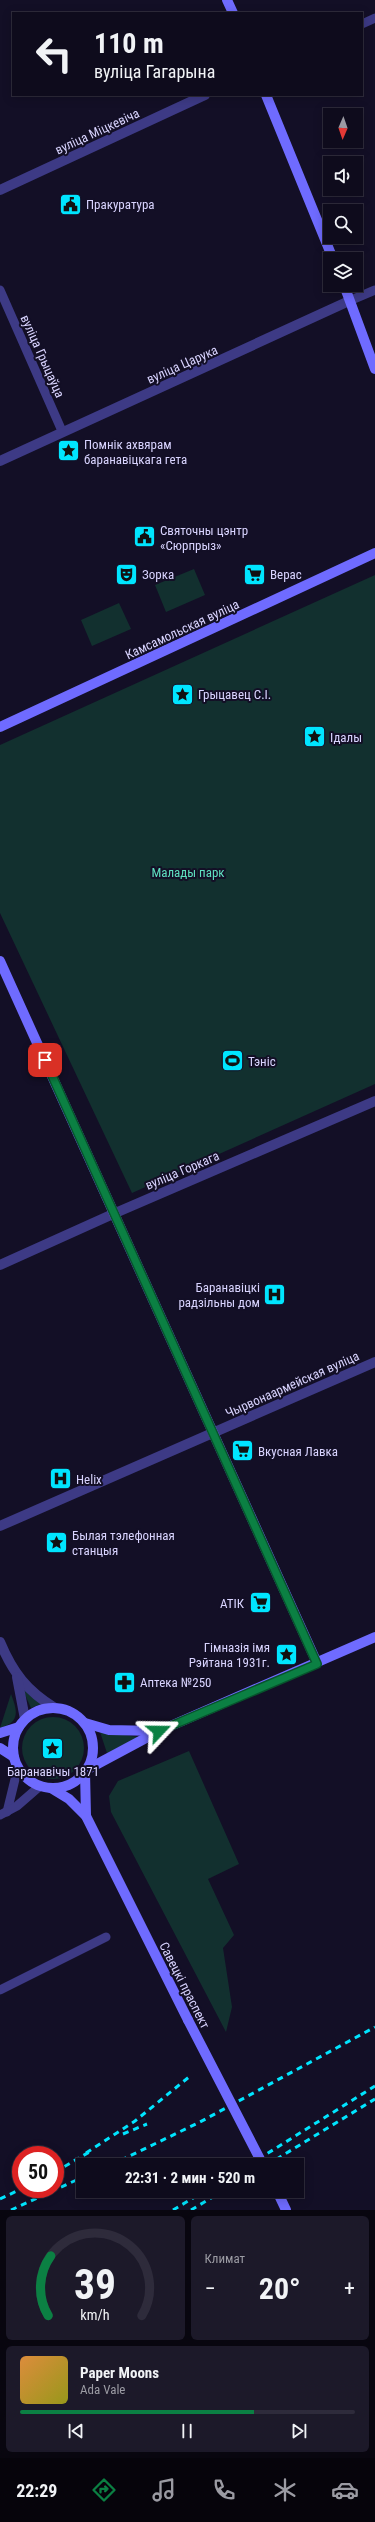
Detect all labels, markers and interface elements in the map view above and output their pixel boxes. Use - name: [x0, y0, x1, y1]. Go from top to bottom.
- text: 110 m: [94, 27, 164, 60]
- icon: left: [28, 28, 80, 80]
- text: вуліца Гагарына: [94, 61, 215, 82]
- street label: вуліца Міцкевіча: [53, 105, 142, 158]
- north arrow: [323, 108, 363, 148]
- map controls: [323, 108, 363, 292]
- button: sound: [323, 156, 363, 196]
- public building icon: Пракуратура: [57, 191, 83, 217]
- place label: Пракуратура: [86, 197, 155, 212]
- button: search: [323, 204, 363, 244]
- button: layers: [323, 252, 363, 292]
- street label: вуліца Грыцаўца: [18, 313, 67, 400]
- street label: вуліца Царука: [144, 342, 220, 387]
- place label: Помнік ахвярам баранавіцкага гета: [84, 437, 187, 467]
- place icon: Помнік ахвярам баранавіцкага гета: [55, 438, 81, 464]
- place label: Святочны цэнтр «Сюрпрыз»: [160, 523, 248, 553]
- public building icon: Святочны цэнтр «Сюрпрыз»: [131, 524, 157, 550]
- theatre icon: Зорка: [114, 561, 140, 587]
- supermarket icon: Верас: [242, 561, 268, 587]
- place label: Зорка: [142, 567, 174, 582]
- place label: Верас: [270, 567, 302, 582]
- street label: Камсамольская вуліца: [123, 596, 242, 662]
- place icon: Грыцавец С.І.: [169, 681, 195, 707]
- place label: Грыцавец С.І.: [198, 687, 271, 702]
- place icon: Ідалы: [302, 724, 328, 750]
- place label: Ідалы: [330, 730, 362, 745]
- park label: Малады парк: [151, 865, 225, 880]
- pin: [28, 1043, 62, 1077]
- sports icon: Тэніс: [219, 1048, 245, 1074]
- icon: arrive: [34, 1049, 56, 1071]
- place label: Тэніс: [248, 1054, 276, 1069]
- street label: вуліца Горкага: [143, 1148, 221, 1193]
- place label: Баранавіцкі радзільны дом: [178, 1280, 260, 1310]
- hospital icon: Баранавіцкі радзільны дом: [262, 1281, 288, 1307]
- street label: Чырвонаармейская вуліца: [223, 1348, 361, 1421]
- supermarket icon: Вкусная Лавка: [230, 1438, 256, 1464]
- place label: Вкусная Лавка: [258, 1444, 338, 1459]
- hospital icon: Helix: [47, 1466, 73, 1492]
- place label: Helix: [76, 1472, 102, 1487]
- place label: Былая тэлефонная станцыя: [72, 1528, 175, 1558]
- place icon: Былая тэлефонная станцыя: [44, 1529, 70, 1555]
- supermarket icon: АТІК: [247, 1590, 273, 1616]
- place label: АТІК: [220, 1596, 245, 1611]
- place label: Гімназія імя Рэйтана 1931г.: [189, 1640, 270, 1670]
- place icon: Гімназія імя Рэйтана 1931г.: [273, 1641, 299, 1667]
- pharmacy icon: Аптека №250: [112, 1669, 138, 1695]
- place label: Аптека №250: [140, 1675, 211, 1690]
- position arrow: [138, 1710, 180, 1752]
- place icon: Баранавічы 1871: [40, 1736, 66, 1762]
- place label: Баранавічы 1871: [7, 1764, 99, 1779]
- street label: Савецкі праспект: [156, 1939, 213, 2031]
- speed limit sign: 50: [12, 2146, 64, 2198]
- text: 22:31 · 2 мин · 520 m: [125, 2169, 255, 2187]
- text: Климат: [205, 2251, 245, 2266]
- text: 39: [74, 2260, 116, 2309]
- text: 20°: [259, 2271, 301, 2306]
- text: −: [205, 2276, 216, 2301]
- text: +: [344, 2276, 355, 2301]
- text: km/h: [81, 2307, 110, 2323]
- text: Paper Moons: [80, 2364, 159, 2382]
- text: Ada Vale: [80, 2382, 125, 2397]
- icon: previous: [65, 2420, 87, 2442]
- icon: pause: [176, 2420, 198, 2442]
- icon: next: [288, 2420, 310, 2442]
- icon: directions: [90, 2476, 118, 2504]
- icon: music: [150, 2476, 178, 2504]
- icon: phone: [210, 2476, 238, 2504]
- icon: climate: [271, 2476, 299, 2504]
- icon: car: [331, 2476, 359, 2504]
- text: 22:29: [16, 2480, 57, 2501]

